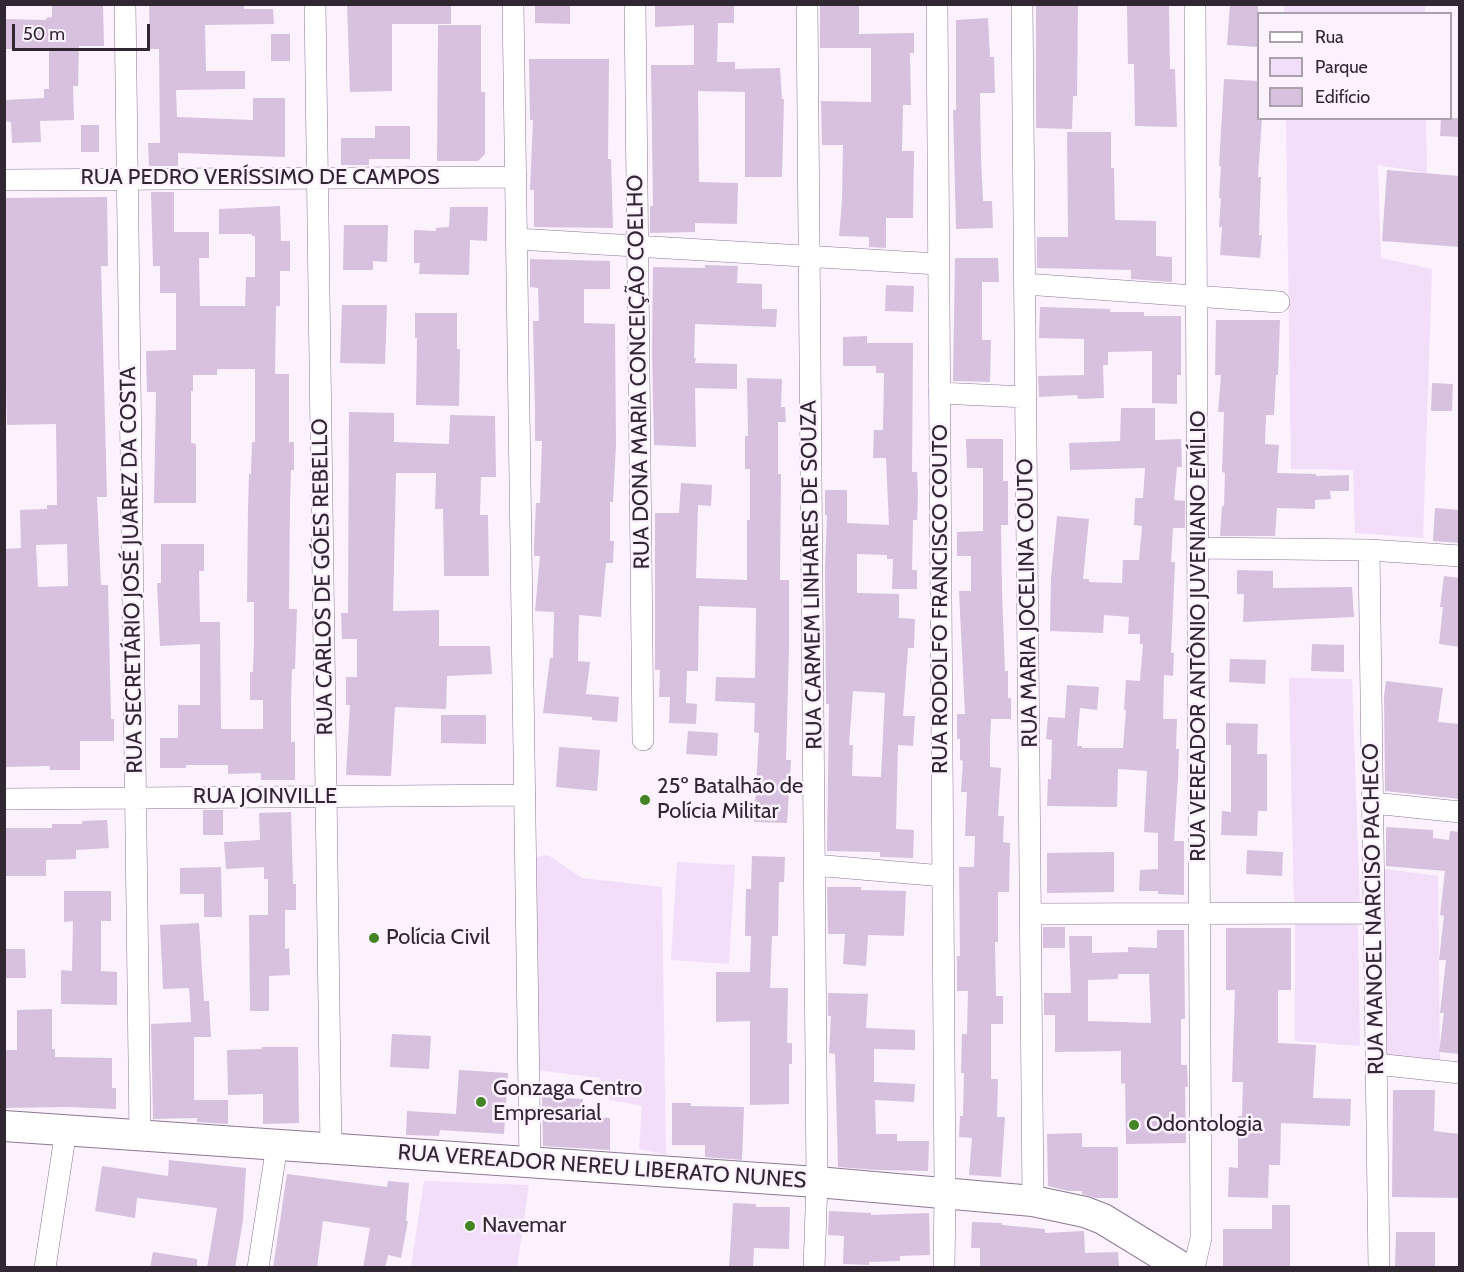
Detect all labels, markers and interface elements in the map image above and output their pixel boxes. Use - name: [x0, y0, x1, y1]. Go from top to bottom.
- scale bar: [15, 12, 153, 50]
- legend: [1257, 12, 1452, 120]
- text: 50 m: [23, 23, 65, 45]
- text: Rua: [1315, 26, 1344, 48]
- text: Parque: [1315, 56, 1368, 78]
- text: Edifício: [1315, 86, 1370, 108]
- street label: RUA PEDRO VERÍSSIMO DE CAMPOS: [81, 165, 439, 191]
- street label: RUA DONA MARIA CONCEIÇÃO COELHO: [622, 174, 656, 570]
- street label: RUA SECRETÁRIO JOSÉ JUAREZ DA COSTA: [115, 366, 149, 774]
- street label: RUA CARMEM LINHARES DE SOUZA: [796, 400, 828, 750]
- street label: RUA VEREADOR ANTÔNIO JUVENIANO EMÍLIO: [1186, 410, 1212, 862]
- street label: RUA CARLOS DE GÓES REBELLO: [307, 418, 339, 736]
- street label: RUA RODOLFO FRANCISCO COUTO: [928, 424, 954, 774]
- street label: RUA MARIA JOCELINA COUTO: [1012, 458, 1044, 748]
- street label: RUA MANOEL NARCISO PACHECO: [1358, 743, 1390, 1075]
- place label: 25º Batalhão de Polícia Militar: [657, 774, 803, 825]
- street label: RUA JOINVILLE: [193, 784, 337, 810]
- marker: 25º Batalhão de Polícia Militar: [638, 793, 652, 807]
- place label: Polícia Civil: [386, 925, 490, 951]
- marker: Polícia Civil: [367, 931, 381, 945]
- place label: Gonzaga Centro Empresarial: [493, 1076, 642, 1128]
- marker: Gonzaga Centro Empresarial: [474, 1095, 488, 1109]
- place label: Odontologia: [1146, 1112, 1262, 1138]
- marker: Odontologia: [1127, 1118, 1141, 1132]
- street label: RUA VEREADOR NEREU LIBERATO NUNES: [397, 1140, 807, 1194]
- place label: Navemar: [482, 1213, 566, 1239]
- marker: Navemar: [463, 1219, 477, 1233]

